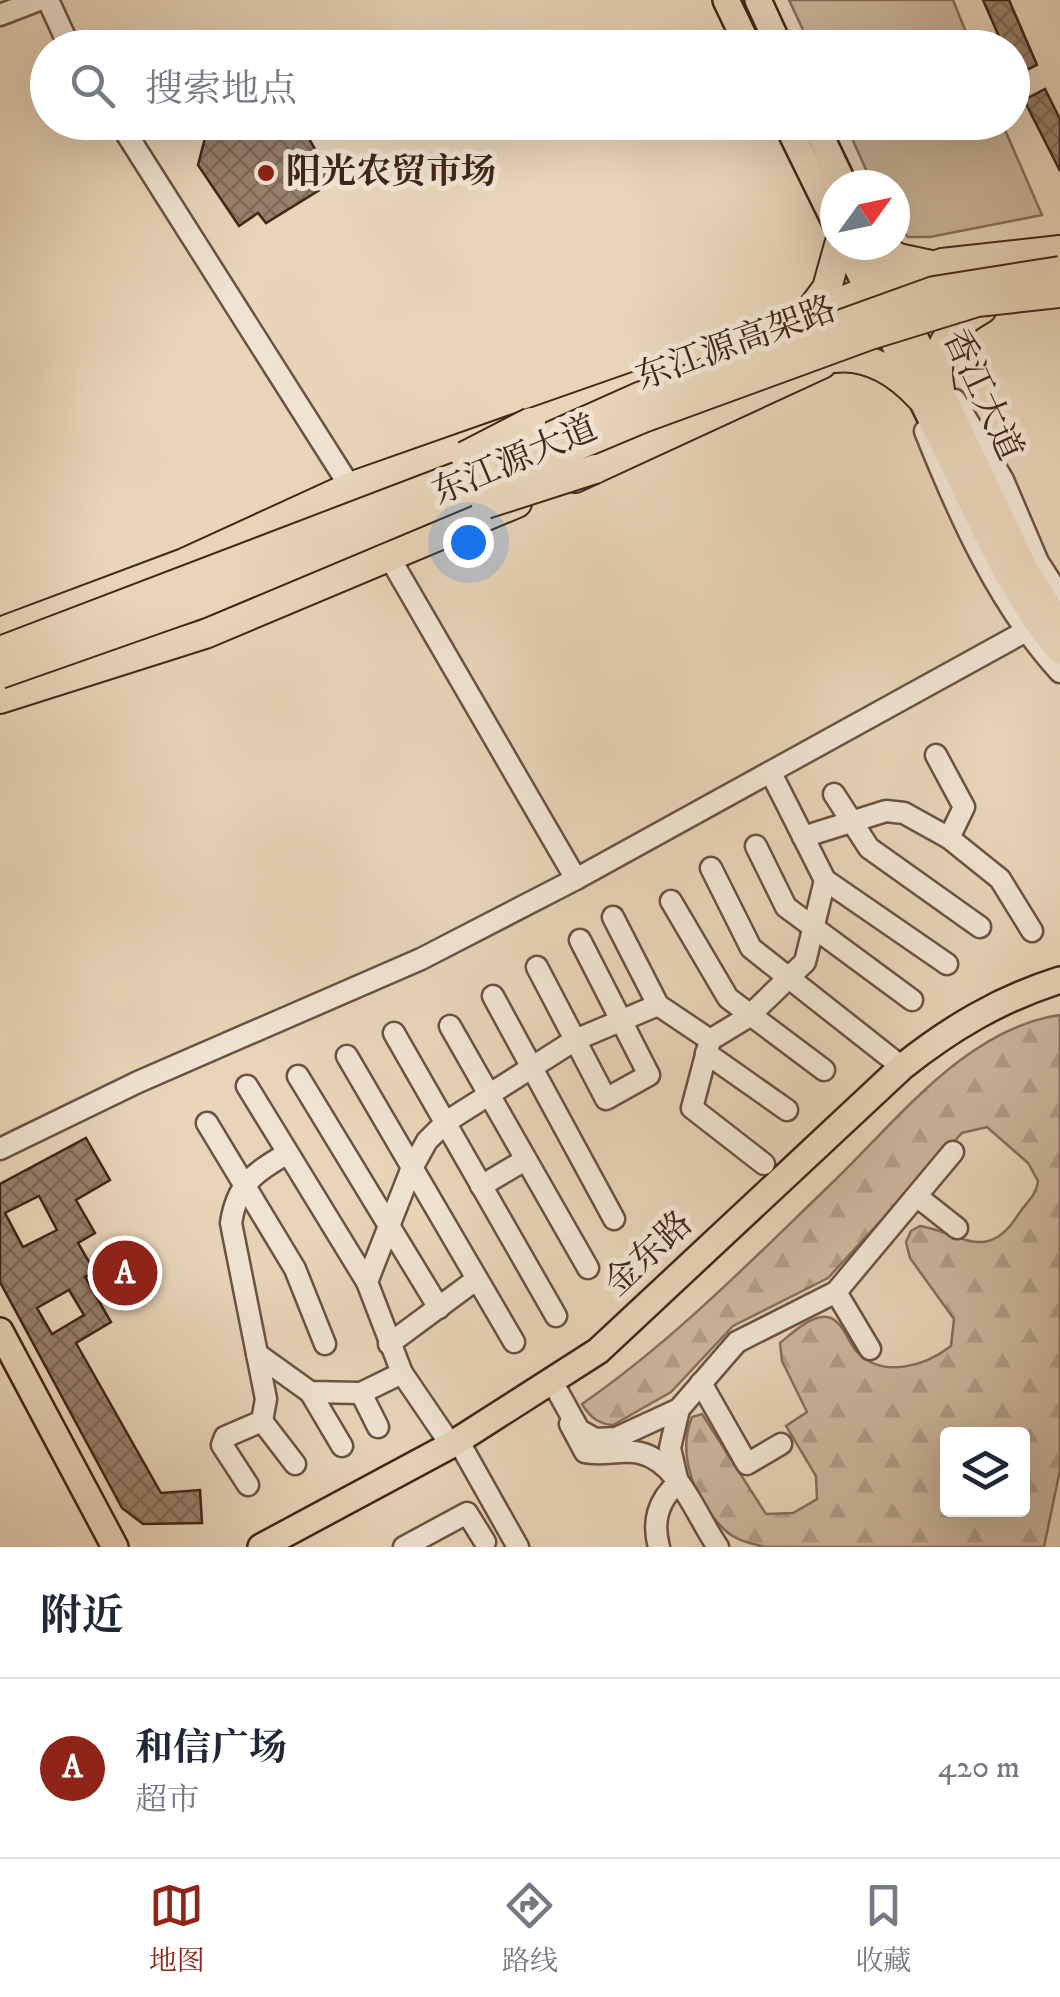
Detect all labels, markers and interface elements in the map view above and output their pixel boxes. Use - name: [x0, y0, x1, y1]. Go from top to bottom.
- search box: [30, 30, 1030, 140]
- icon: search: [65, 58, 120, 113]
- text: 搜索地点: [145, 66, 297, 114]
- place label: 阳光农贸市场: [286, 151, 496, 195]
- marker: 阳光农贸市场: [255, 162, 277, 184]
- north arrow: [820, 170, 910, 260]
- street label: 东江源高架路: [630, 287, 842, 401]
- street label: 香江大道: [932, 322, 1032, 468]
- street label: 东江源大道: [426, 407, 604, 515]
- your location: [443, 517, 494, 568]
- street label: 金东路: [596, 1202, 702, 1306]
- pin: A: [92, 1236, 158, 1310]
- map controls: [940, 1427, 1030, 1517]
- button: layers: [940, 1427, 1030, 1517]
- text: 附近: [40, 1591, 124, 1643]
- text: 和信广场: [135, 1725, 287, 1773]
- text: A: [62, 1748, 83, 1788]
- text: 420 m: [938, 1748, 1020, 1788]
- text: 超市: [135, 1781, 199, 1821]
- tab: 地图: [149, 1878, 205, 1979]
- tab: 路线: [502, 1878, 558, 1979]
- tab: 收藏: [855, 1878, 911, 1979]

